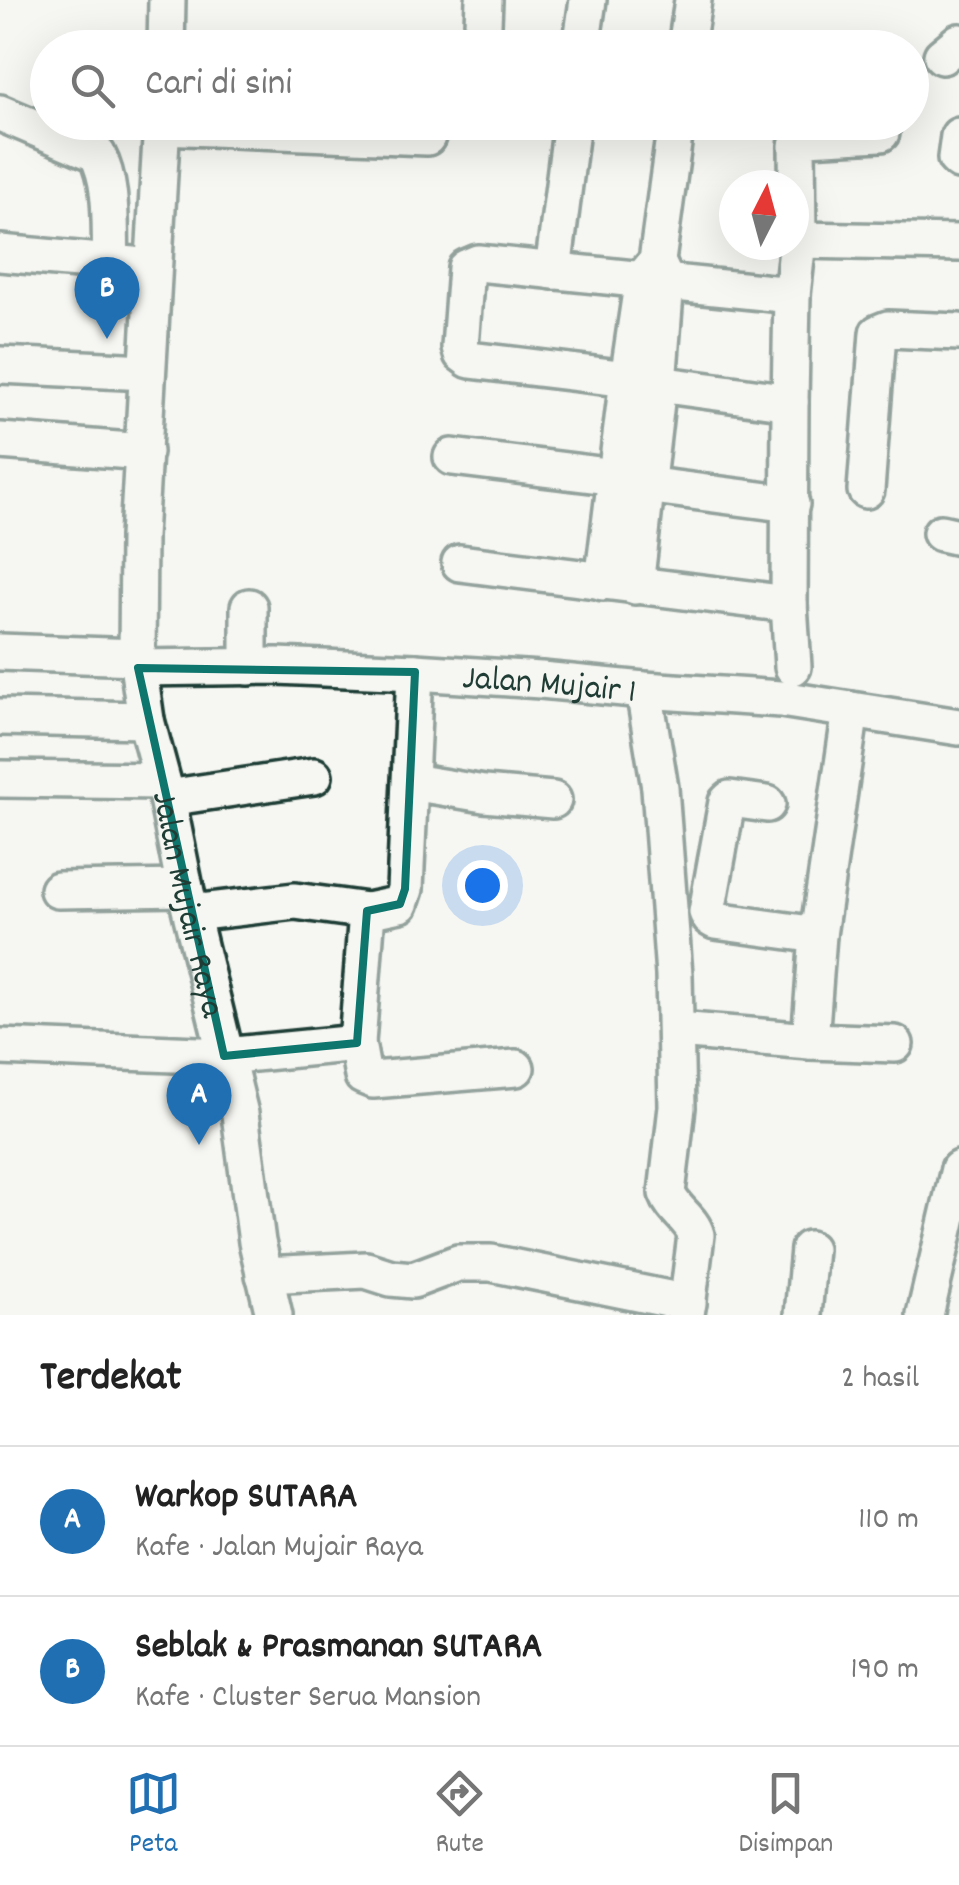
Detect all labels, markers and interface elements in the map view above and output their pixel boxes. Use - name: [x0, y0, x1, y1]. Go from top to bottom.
- search box: [30, 30, 929, 140]
- icon: search: [65, 58, 120, 113]
- text: Cari di sini: [145, 58, 292, 113]
- north arrow: [719, 170, 809, 260]
- pin: B: [74, 256, 140, 339]
- street label: Jalan Mujair 1: [461, 655, 638, 719]
- street label: Jalan Mujair Raya: [136, 786, 236, 1023]
- your location: [457, 860, 508, 911]
- pin: A: [166, 1062, 232, 1145]
- text: Terdekat: [40, 1350, 181, 1410]
- text: 2 hasil: [841, 1357, 919, 1403]
- text: Warkop SUTARA: [135, 1471, 358, 1526]
- text: A: [64, 1498, 81, 1544]
- text: 110 m: [858, 1498, 919, 1544]
- text: Kafe · Jalan Mujair Raya: [135, 1526, 423, 1572]
- text: Seblak & Prasmanan SUTARA: [135, 1621, 543, 1676]
- text: B: [65, 1648, 80, 1694]
- text: 190 m: [851, 1648, 919, 1694]
- text: Kafe · Cluster Serua Mansion: [135, 1676, 481, 1722]
- tab: Peta: [126, 1766, 181, 1866]
- tab: Rute: [432, 1766, 487, 1866]
- tab: Disimpan: [739, 1766, 833, 1866]

